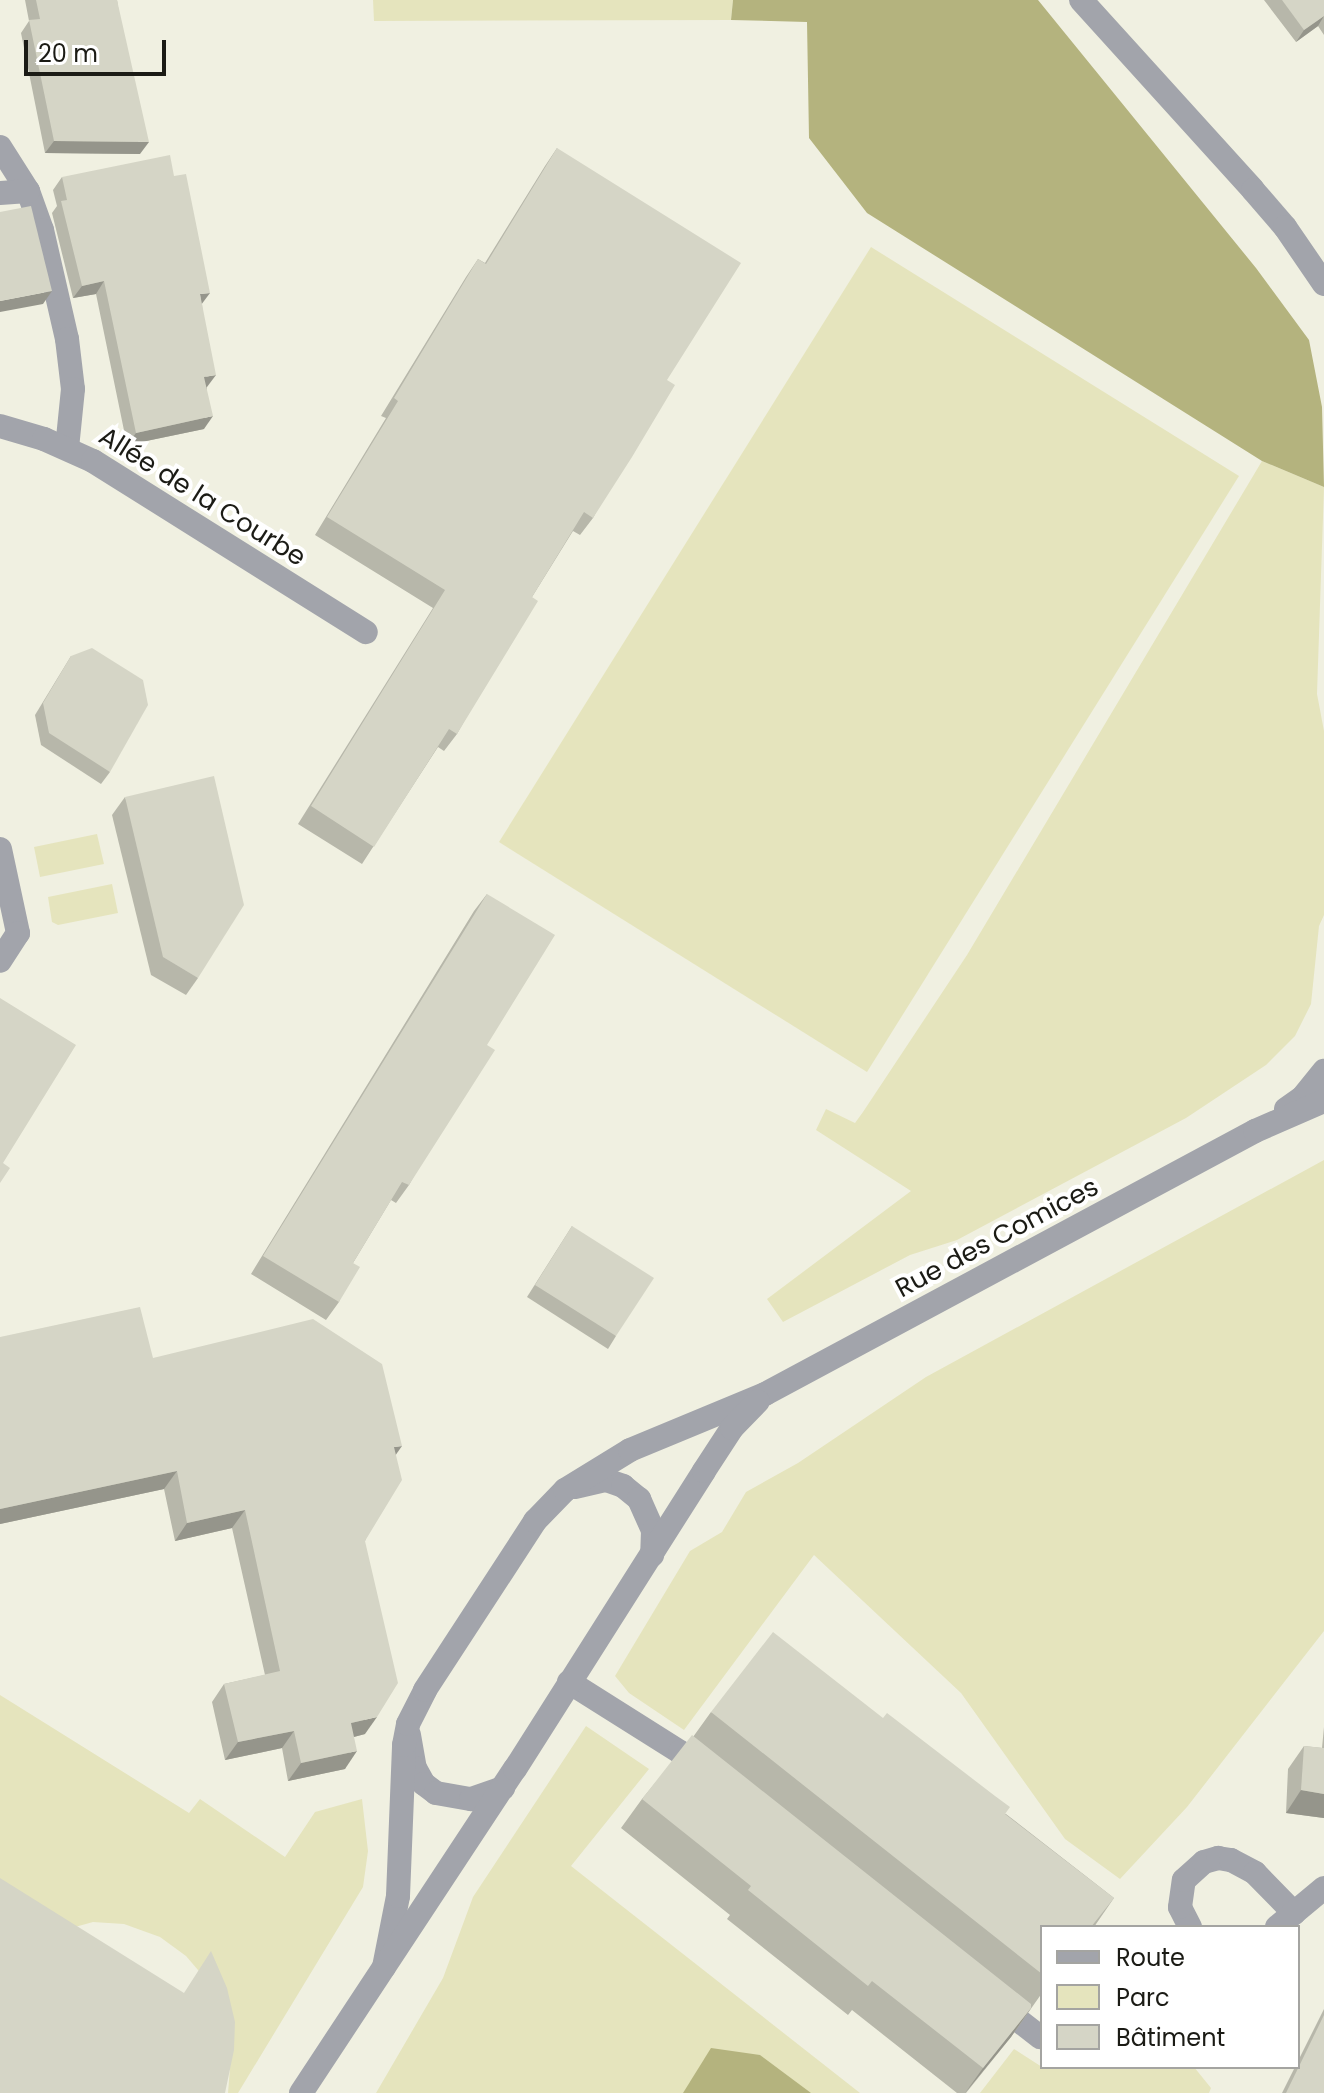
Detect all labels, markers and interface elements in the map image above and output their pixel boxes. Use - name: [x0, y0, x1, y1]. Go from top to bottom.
- scale bar: [28, 24, 170, 74]
- text: 20 m: [38, 37, 98, 70]
- street label: Allée de la Courbe: [93, 421, 311, 573]
- street label: Rue des Comices: [890, 1171, 1104, 1305]
- legend: [1040, 1925, 1300, 2069]
- text: Route: [1116, 1941, 1185, 1974]
- text: Parc: [1116, 1981, 1170, 2014]
- text: Bâtiment: [1116, 2021, 1225, 2054]

